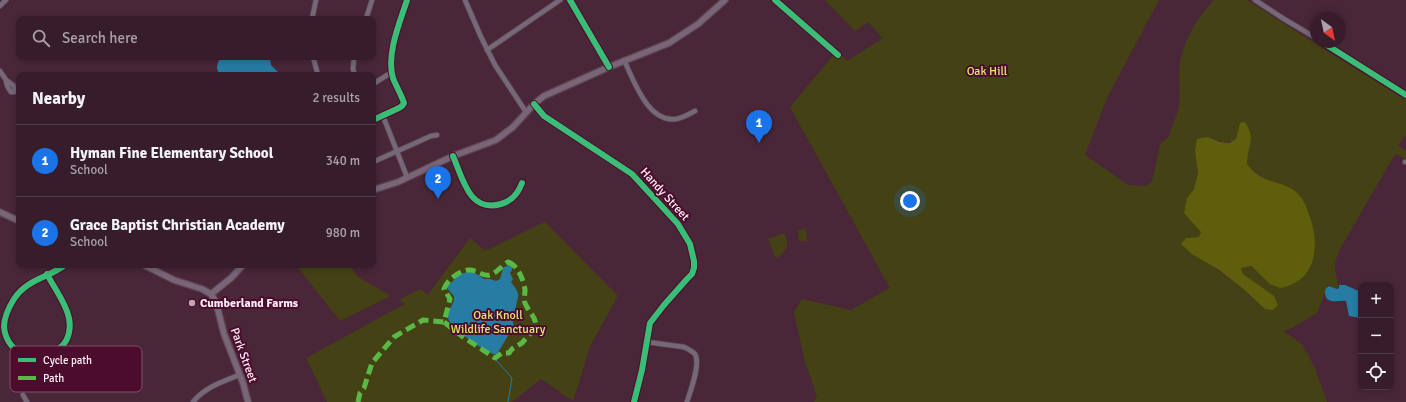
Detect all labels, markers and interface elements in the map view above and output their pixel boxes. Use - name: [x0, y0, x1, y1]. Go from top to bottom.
- north arrow: [1310, 12, 1346, 48]
- search box: [16, 16, 376, 60]
- icon: search: [30, 27, 52, 49]
- text: Search here: [62, 29, 138, 47]
- park label: Oak Hill: [967, 64, 1008, 79]
- text: Nearby: [32, 88, 85, 109]
- text: 2 results: [312, 90, 360, 106]
- pin: 1: [746, 110, 772, 143]
- text: Hyman Fine Elementary School: [70, 144, 273, 162]
- text: 1: [41, 153, 49, 169]
- text: 340 m: [326, 153, 360, 169]
- text: School: [70, 162, 108, 178]
- street label: Handy Street: [637, 165, 692, 224]
- pin: 2: [425, 166, 451, 199]
- your location: [900, 191, 920, 211]
- text: Grace Baptist Christian Academy: [70, 216, 285, 234]
- text: 2: [41, 225, 49, 241]
- text: 980 m: [326, 225, 360, 241]
- text: School: [70, 234, 108, 250]
- map controls: [1358, 282, 1394, 390]
- button: +: [1358, 282, 1394, 318]
- place label: Cumberland Farms: [200, 296, 299, 311]
- marker: Cumberland Farms: [187, 298, 197, 308]
- park label: Oak Knoll Wildlife Sanctuary: [451, 308, 546, 337]
- button: −: [1358, 318, 1394, 354]
- street label: Park Street: [227, 326, 260, 385]
- legend: [10, 346, 142, 392]
- text: Cycle path: [43, 354, 92, 367]
- button: locate: [1358, 354, 1394, 390]
- text: Path: [43, 372, 64, 385]

